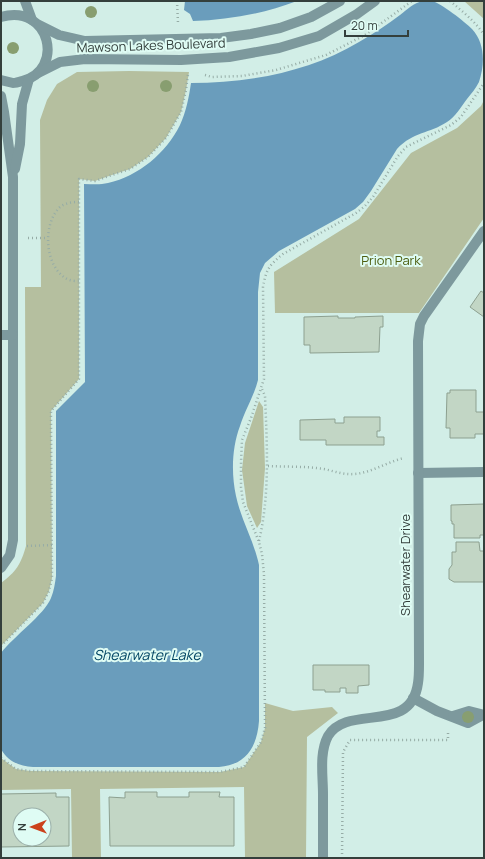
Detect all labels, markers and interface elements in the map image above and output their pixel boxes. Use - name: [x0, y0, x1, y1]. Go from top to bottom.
- scale bar: [345, 12, 408, 38]
- text: 20 m: [351, 17, 378, 34]
- street label: Mawson Lakes Boulevard: [76, 33, 226, 57]
- park label: Prion Park: [361, 251, 421, 269]
- street label: Shearwater Drive: [396, 514, 414, 616]
- water label: Shearwater Lake: [93, 645, 201, 664]
- north arrow: [12, 807, 52, 847]
- text: N: [14, 823, 29, 831]

